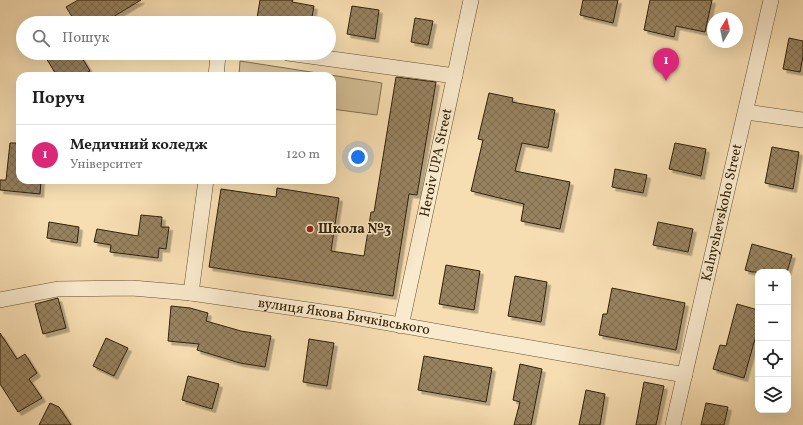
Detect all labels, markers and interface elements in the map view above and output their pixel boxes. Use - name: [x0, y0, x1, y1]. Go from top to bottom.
- north arrow: [707, 12, 743, 48]
- search box: [16, 16, 336, 60]
- icon: search: [30, 27, 52, 49]
- text: Пошук: [62, 28, 110, 49]
- pin: 1: [653, 48, 679, 81]
- text: Поруч: [32, 87, 85, 110]
- street label: Heroiv UPA Street: [415, 106, 457, 219]
- text: Медичний коледж: [70, 135, 208, 156]
- street label: Kalnyshevskoho Street: [697, 142, 747, 283]
- text: 1: [42, 146, 48, 164]
- text: 120 m: [286, 146, 320, 164]
- your location: [348, 147, 368, 167]
- text: Університет: [70, 156, 142, 174]
- place label: Школа №3: [318, 220, 391, 239]
- marker: Школа №3: [305, 224, 315, 234]
- map controls: [755, 269, 791, 413]
- button: +: [755, 269, 791, 305]
- street label: вулиця Якова Бичківського: [257, 293, 432, 340]
- button: −: [755, 305, 791, 341]
- button: locate: [755, 341, 791, 377]
- button: layers: [755, 377, 791, 413]

